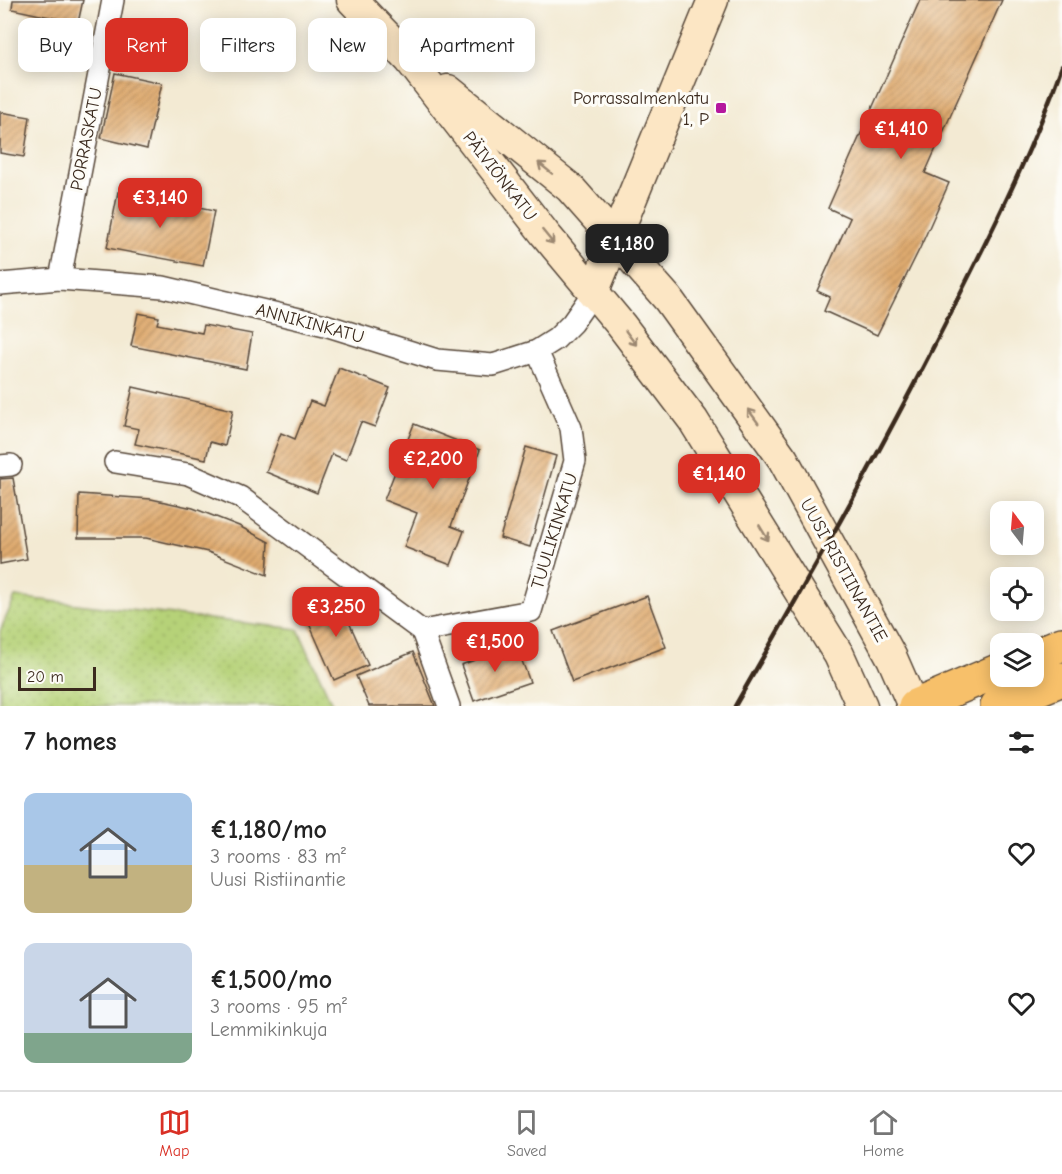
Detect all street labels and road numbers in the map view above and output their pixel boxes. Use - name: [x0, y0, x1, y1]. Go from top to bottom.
- street label: PORRASKATU: [66, 86, 107, 192]
- street label: PÄIVIÖNKATU: [458, 127, 541, 225]
- street label: ANNIKINKATU: [253, 299, 366, 348]
- street label: TUULIKINKATU: [527, 471, 582, 592]
- street label: UUSI RISTIINANTIE: [795, 495, 892, 646]

